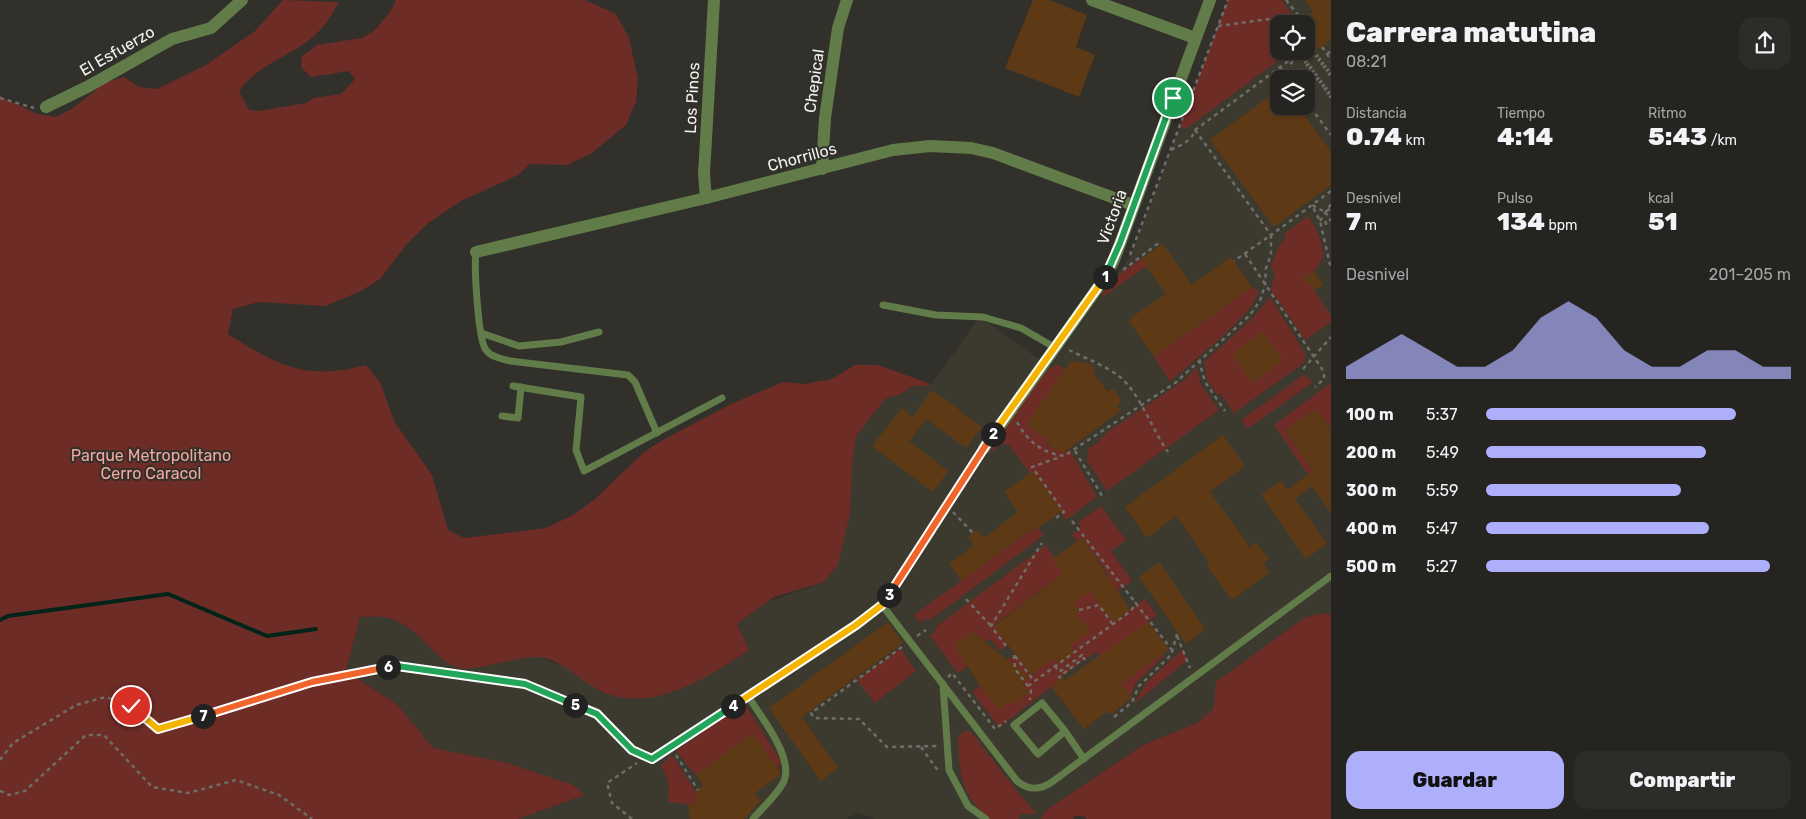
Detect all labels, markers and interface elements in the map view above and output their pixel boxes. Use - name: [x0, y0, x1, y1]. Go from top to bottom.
- map controls: [1270, 15, 1315, 115]
- button: locate: [1270, 15, 1315, 60]
- text: Carrera matutina: [1346, 16, 1596, 49]
- button: share: [1739, 17, 1791, 69]
- street label: El Esfuerzo: [76, 22, 158, 80]
- street label: Chepical: [800, 48, 828, 114]
- text: 08:21: [1346, 52, 1387, 71]
- street label: Los Pinos: [681, 62, 703, 134]
- button: layers: [1270, 70, 1315, 115]
- pin: [1152, 77, 1194, 119]
- icon: arrive: [1159, 84, 1187, 112]
- text: Distancia: [1346, 105, 1407, 122]
- text: Tiempo: [1497, 105, 1545, 122]
- text: Ritmo: [1648, 105, 1687, 122]
- text: 0.74: [1346, 122, 1402, 151]
- text: 4:14: [1497, 122, 1553, 151]
- text: 5:43: [1648, 122, 1707, 151]
- text: km: [1402, 132, 1425, 149]
- text: /km: [1707, 132, 1737, 149]
- street label: Chorrillos: [765, 139, 839, 175]
- street label: Victoria: [1093, 187, 1131, 247]
- text: Desnivel: [1346, 190, 1401, 207]
- text: Pulso: [1497, 190, 1533, 207]
- text: kcal: [1648, 190, 1674, 207]
- text: 7: [1346, 207, 1361, 236]
- text: 134: [1497, 207, 1545, 236]
- text: 51: [1648, 207, 1678, 236]
- text: m: [1361, 217, 1377, 234]
- text: bpm: [1545, 217, 1578, 234]
- pin: 1: [1092, 264, 1118, 290]
- text: Desnivel: [1346, 265, 1409, 284]
- text: 201–205 m: [1709, 265, 1791, 284]
- text: 1: [1102, 269, 1109, 286]
- text: 100 m: [1346, 405, 1394, 424]
- text: 5:37: [1426, 405, 1457, 424]
- pin: 2: [980, 422, 1006, 446]
- text: 2: [989, 426, 998, 443]
- text: 200 m: [1346, 443, 1396, 462]
- text: 5:49: [1426, 443, 1459, 462]
- park label: Parque Metropolitano Cerro Caracol: [71, 446, 231, 483]
- text: 300 m: [1346, 481, 1396, 500]
- text: 5:59: [1426, 481, 1459, 500]
- text: 400 m: [1346, 519, 1397, 538]
- text: 5:47: [1426, 519, 1457, 538]
- text: 500 m: [1346, 557, 1396, 576]
- text: 5:27: [1426, 557, 1457, 576]
- pin: 3: [876, 582, 902, 608]
- text: 3: [885, 587, 894, 604]
- pin: 6: [376, 654, 400, 680]
- text: 6: [384, 659, 393, 676]
- pin: [110, 685, 152, 727]
- icon: check: [117, 692, 145, 720]
- pin: 5: [562, 692, 588, 718]
- pin: 4: [720, 694, 746, 718]
- text: 5: [571, 697, 580, 714]
- text: 4: [729, 698, 738, 715]
- pin: 7: [190, 704, 216, 728]
- text: 7: [199, 708, 208, 725]
- button: Guardar: [1346, 751, 1564, 809]
- button: Compartir: [1574, 751, 1791, 809]

